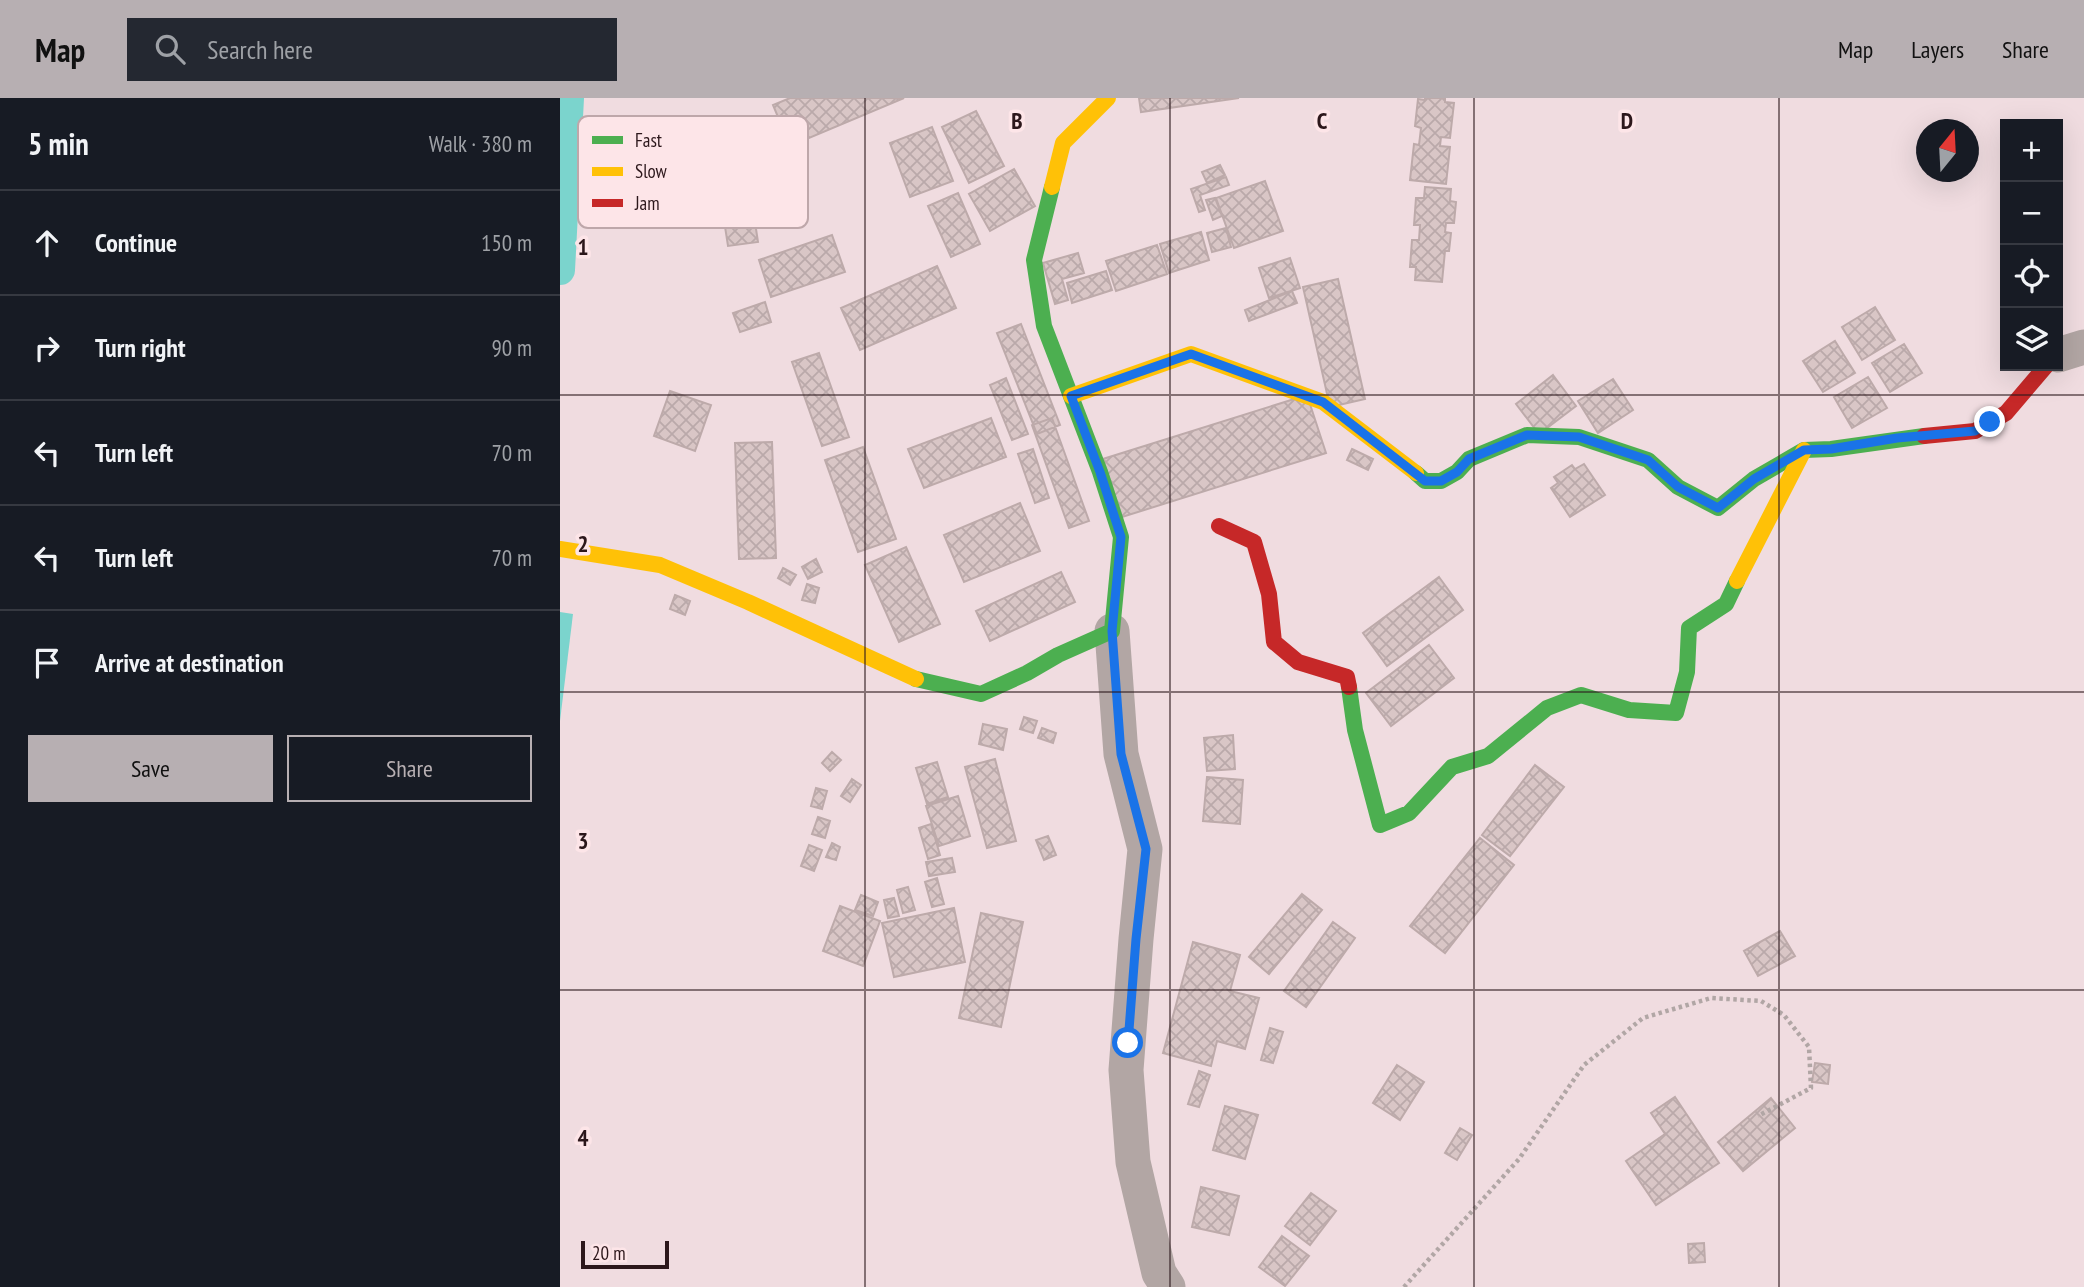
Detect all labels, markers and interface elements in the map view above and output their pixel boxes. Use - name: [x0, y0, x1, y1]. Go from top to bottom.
- search box: [127, 18, 617, 81]
- text: Map: [35, 28, 85, 71]
- icon: search: [151, 30, 189, 68]
- text: Search here: [207, 33, 313, 66]
- text: Map: [1838, 34, 1873, 65]
- text: Layers: [1911, 34, 1964, 65]
- text: Share: [2002, 34, 2049, 65]
- text: B: [1011, 106, 1023, 135]
- text: C: [1317, 106, 1328, 135]
- text: D: [1621, 106, 1633, 135]
- legend: [578, 116, 808, 228]
- north arrow: [1916, 119, 1979, 182]
- map controls: [2000, 119, 2063, 371]
- button: +: [2000, 119, 2063, 182]
- text: 5 min: [28, 124, 89, 163]
- text: Fast: [635, 128, 663, 152]
- text: Walk · 380 m: [429, 129, 532, 158]
- text: Slow: [635, 159, 668, 183]
- button: −: [2000, 182, 2063, 245]
- text: Jam: [634, 191, 660, 215]
- icon: ahead: [28, 224, 66, 262]
- text: Continue: [95, 226, 177, 259]
- text: 150 m: [481, 228, 532, 257]
- text: 1: [578, 232, 589, 261]
- button: locate: [2000, 245, 2063, 308]
- button: layers: [2000, 308, 2063, 371]
- icon: right: [28, 329, 66, 367]
- text: Turn right: [95, 331, 186, 364]
- text: 90 m: [491, 333, 532, 362]
- route end: [1974, 406, 2005, 437]
- icon: left: [28, 434, 66, 472]
- text: Turn left: [95, 436, 173, 469]
- text: 70 m: [491, 438, 532, 467]
- text: 2: [578, 529, 589, 558]
- icon: left: [28, 539, 66, 577]
- text: Turn left: [95, 541, 173, 574]
- text: 70 m: [491, 543, 532, 572]
- icon: arrive: [28, 644, 66, 682]
- text: Arrive at destination: [95, 646, 284, 679]
- button: Save: [28, 735, 273, 802]
- button: Share: [287, 735, 532, 802]
- text: 3: [578, 826, 589, 855]
- route start: [1112, 1027, 1143, 1058]
- text: 4: [578, 1123, 589, 1152]
- scale bar: [581, 1238, 668, 1270]
- text: 20 m: [592, 1241, 626, 1265]

